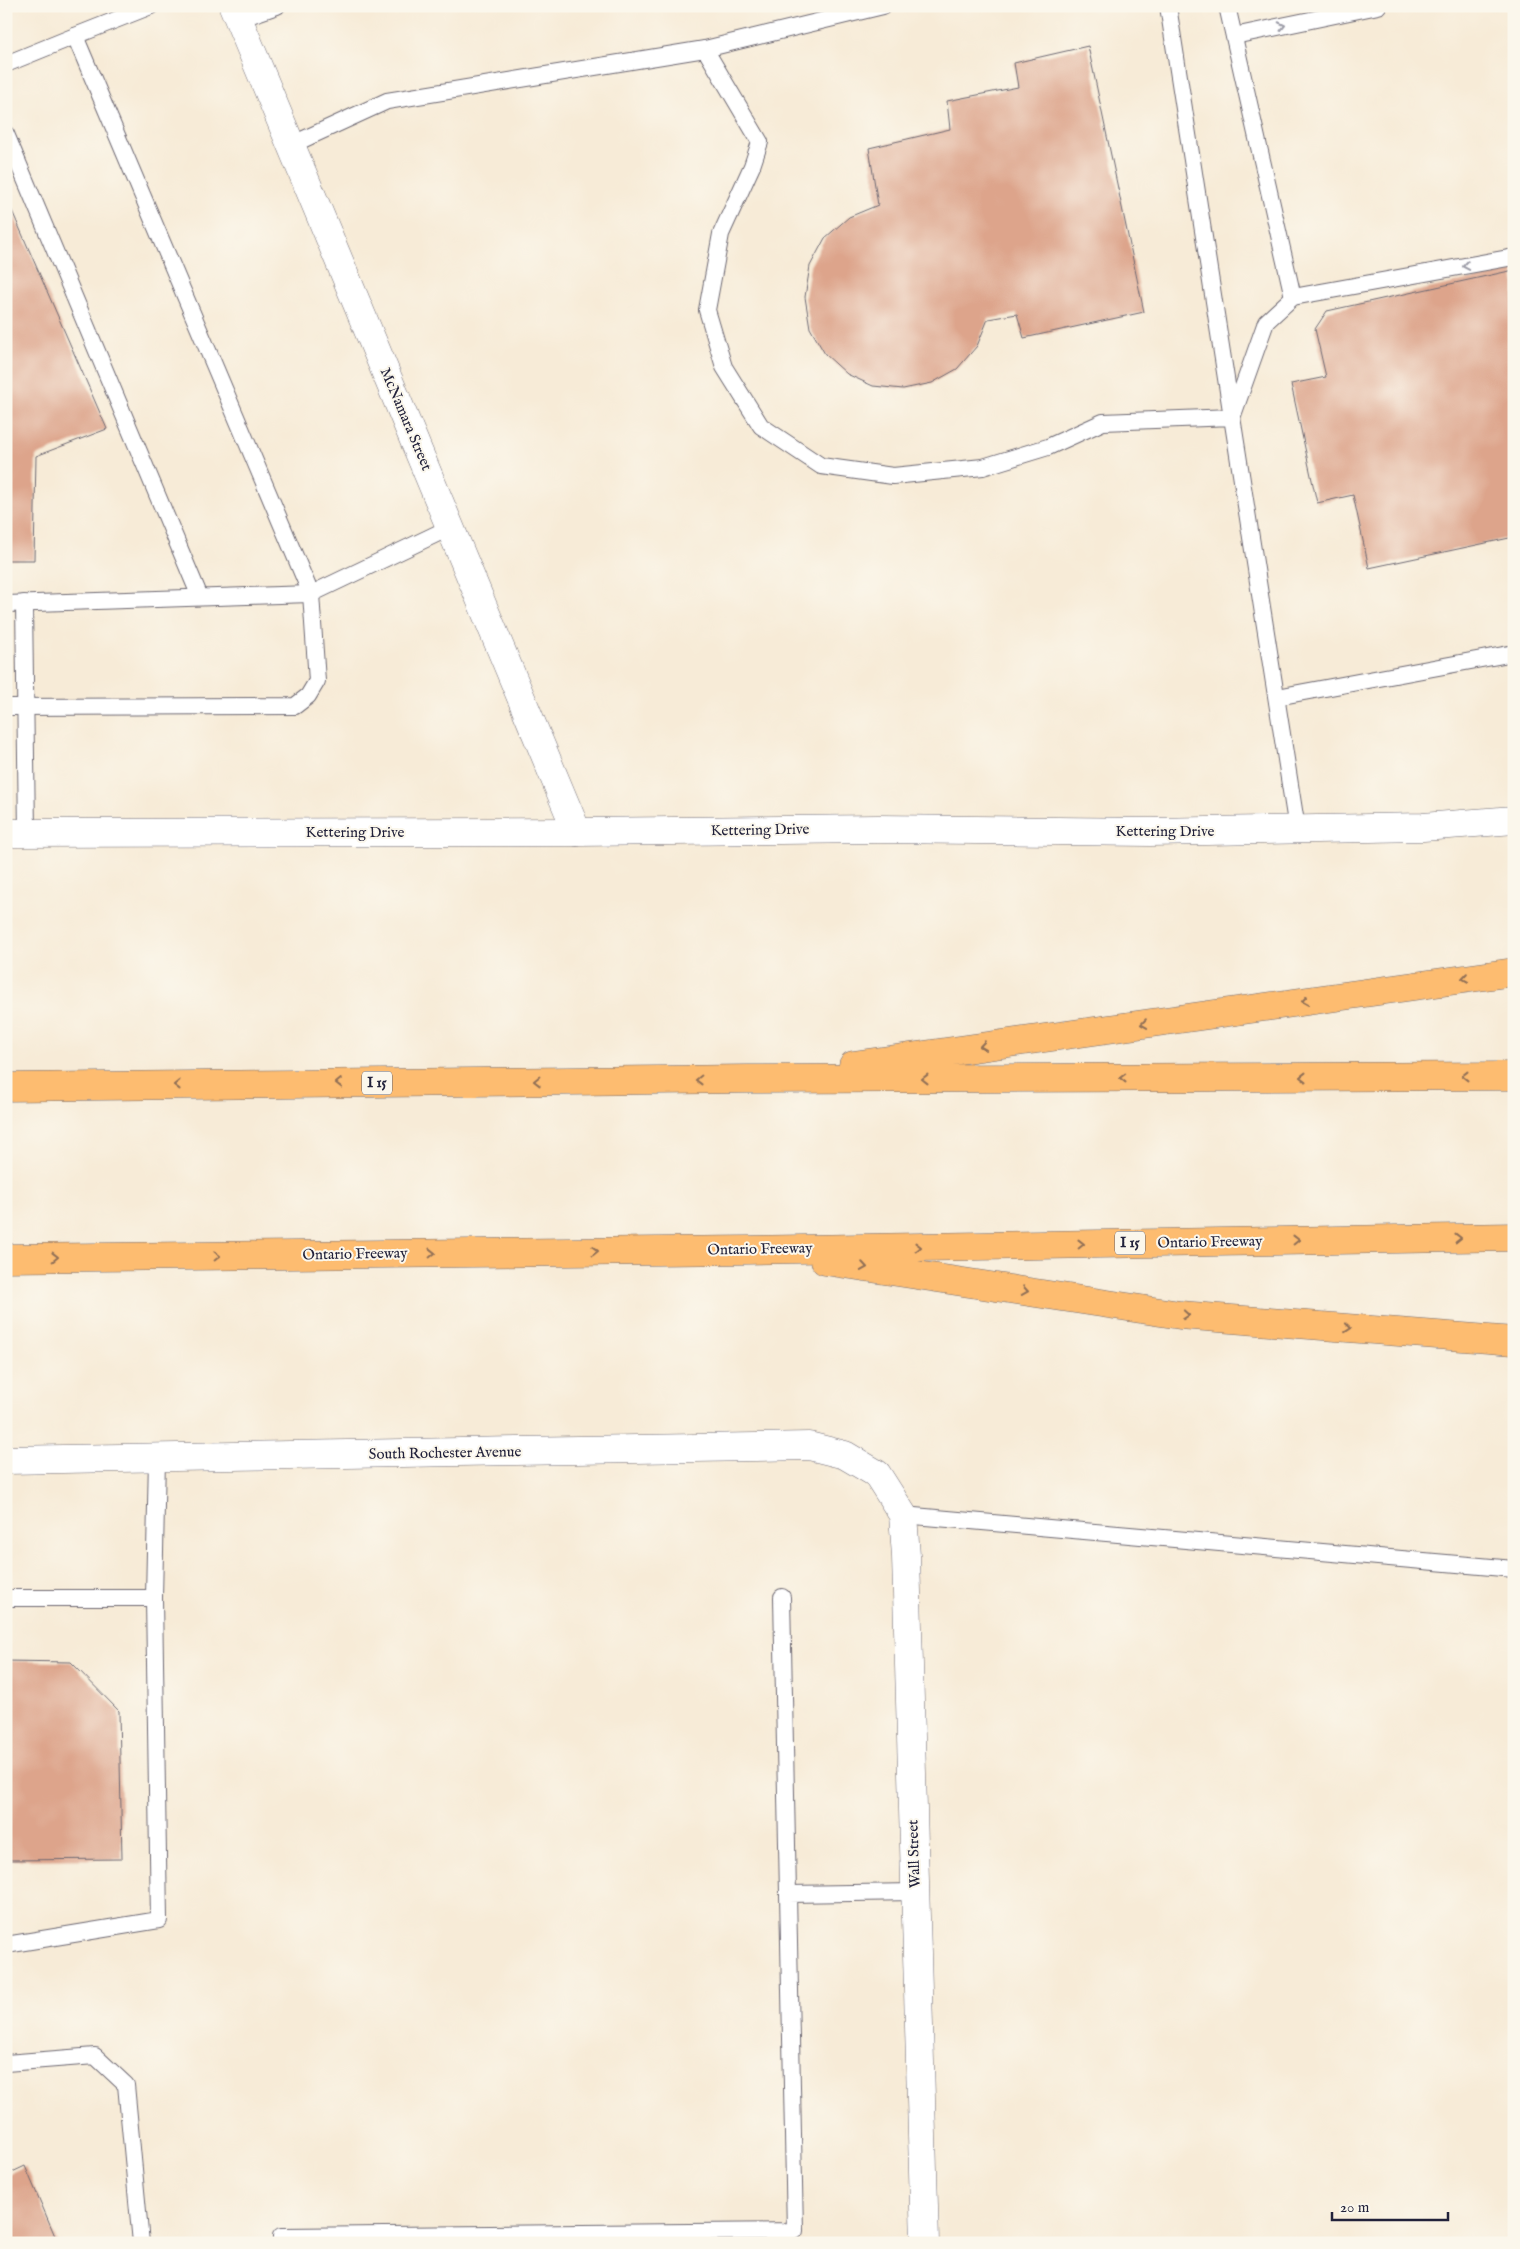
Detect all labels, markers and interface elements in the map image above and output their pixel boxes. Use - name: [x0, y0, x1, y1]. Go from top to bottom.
- one-way arrow: [1277, 21, 1286, 32]
- one-way arrow: [1461, 260, 1470, 270]
- street label: McNamara Street: [376, 365, 436, 473]
- street label: Kettering Drive: [710, 820, 810, 840]
- street label: Kettering Drive: [1116, 822, 1214, 841]
- street label: Kettering Drive: [306, 823, 404, 842]
- one-way arrow: [1461, 973, 1470, 983]
- one-way arrow: [1300, 995, 1308, 1006]
- one-way arrow: [1139, 1018, 1147, 1029]
- one-way arrow: [978, 1041, 987, 1051]
- one-way arrow: [1461, 1071, 1468, 1081]
- road number: I 15: [362, 1072, 392, 1094]
- one-way arrow: [1298, 1072, 1306, 1082]
- one-way arrow: [921, 1073, 929, 1084]
- one-way arrow: [1118, 1073, 1126, 1083]
- one-way arrow: [695, 1075, 703, 1085]
- one-way arrow: [533, 1076, 541, 1087]
- one-way arrow: [335, 1078, 343, 1088]
- one-way arrow: [173, 1080, 180, 1090]
- road number: I 15: [1115, 1232, 1145, 1254]
- street label: Ontario Freeway: [1157, 1232, 1263, 1252]
- one-way arrow: [1454, 1232, 1462, 1243]
- one-way arrow: [1292, 1235, 1300, 1245]
- street label: Ontario Freeway: [707, 1239, 813, 1259]
- one-way arrow: [1077, 1239, 1085, 1249]
- one-way arrow: [914, 1242, 922, 1252]
- street label: Ontario Freeway: [302, 1244, 408, 1264]
- one-way arrow: [592, 1246, 599, 1256]
- one-way arrow: [429, 1248, 437, 1258]
- one-way arrow: [214, 1250, 222, 1261]
- one-way arrow: [51, 1252, 59, 1263]
- one-way arrow: [860, 1262, 869, 1272]
- one-way arrow: [1021, 1286, 1029, 1296]
- one-way arrow: [1182, 1309, 1190, 1320]
- one-way arrow: [1344, 1322, 1352, 1333]
- street label: South Rochester Avenue: [369, 1442, 522, 1464]
- street label: Wall Street: [903, 1819, 925, 1889]
- scale bar: [1332, 2189, 1449, 2221]
- text: 20 m: [1340, 2198, 1370, 2217]

